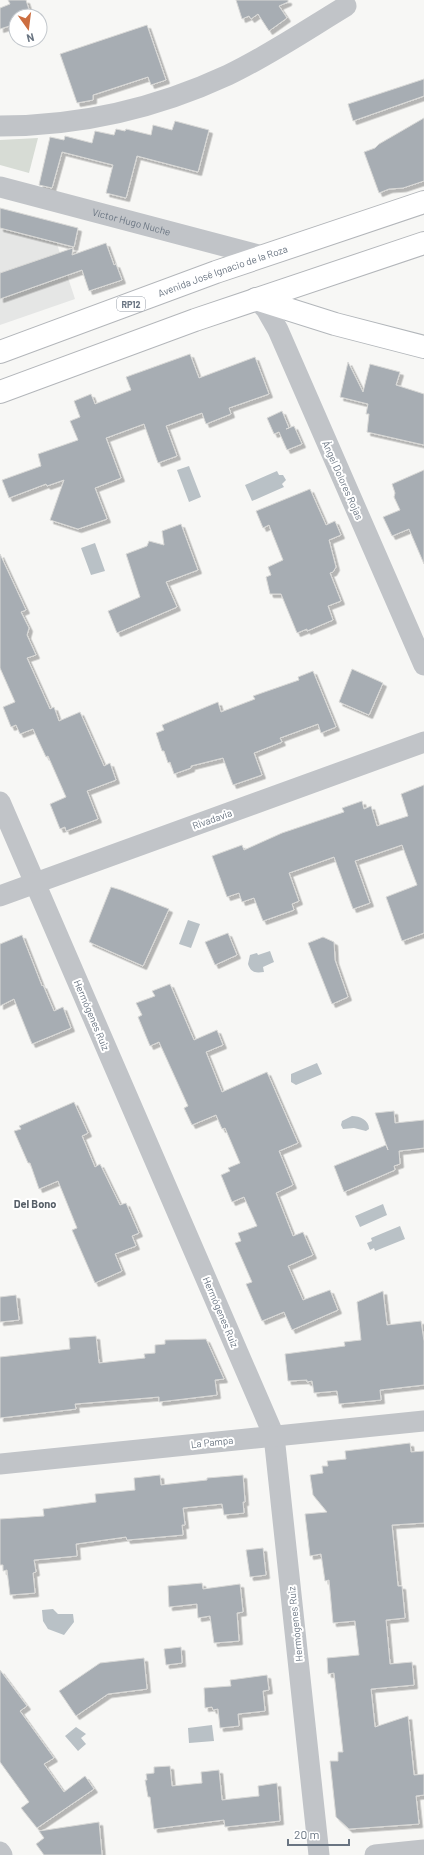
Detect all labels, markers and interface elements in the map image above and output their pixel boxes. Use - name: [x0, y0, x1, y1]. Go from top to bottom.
- north arrow: [8, 8, 48, 48]
- text: N: [25, 31, 36, 45]
- street label: Víctor Hugo Nuche: [91, 206, 172, 238]
- street label: Avenida José Ignacio de la Roza: [156, 242, 289, 299]
- road number: RP12: [117, 297, 145, 311]
- street label: Ángel Dolores Rojas: [320, 439, 366, 522]
- street label: Rivadavia: [191, 806, 233, 832]
- street label: Hermógenes Ruiz: [72, 978, 113, 1053]
- district label: Del Bono: [14, 1197, 56, 1210]
- street label: Hermógenes Ruiz: [201, 1275, 242, 1350]
- street label: La Pampa: [190, 1434, 234, 1450]
- street label: Hermógenes Ruiz: [285, 1585, 305, 1662]
- scale bar: [288, 1821, 349, 1847]
- text: 20 m: [294, 1827, 320, 1841]

